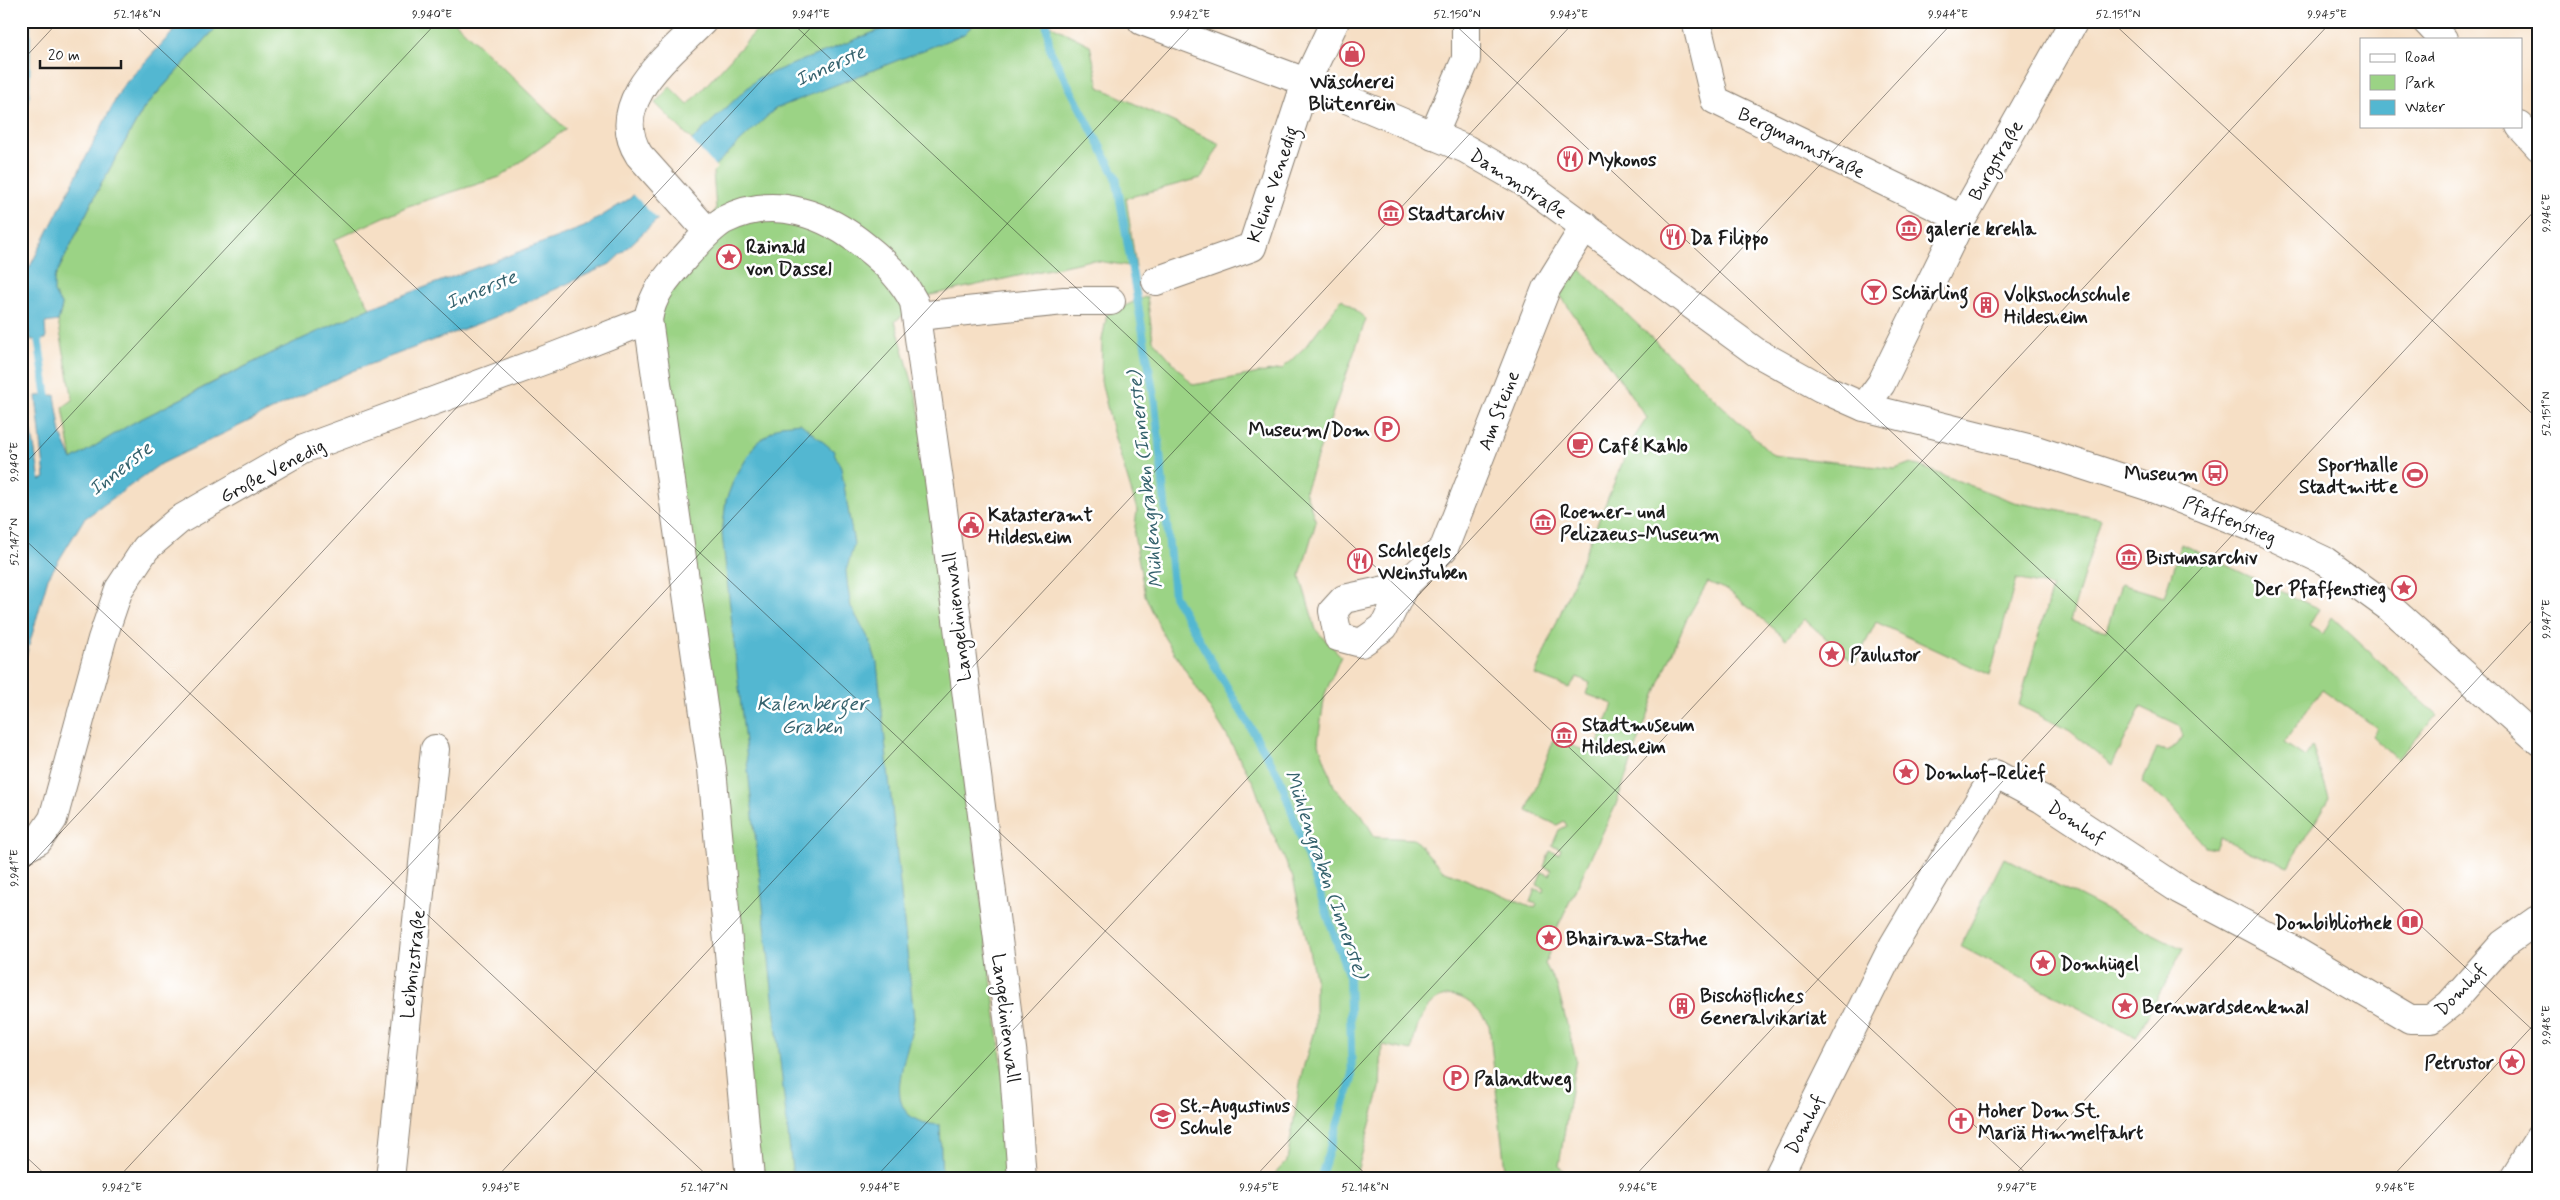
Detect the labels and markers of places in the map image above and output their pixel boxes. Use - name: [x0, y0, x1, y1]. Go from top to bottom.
- shop icon: Wäscherei Blütenrein: [1339, 41, 1365, 67]
- place label: Wäscherei Blütenrein: [1308, 70, 1396, 117]
- restaurant icon: Mykonos: [1557, 146, 1583, 172]
- place label: Mykonos: [1588, 148, 1657, 173]
- museum icon: Stadtarchiv: [1378, 200, 1404, 226]
- place label: Stadtarchiv: [1408, 202, 1505, 227]
- museum icon: galerie krehla: [1896, 215, 1922, 241]
- place label: galerie krehla: [1926, 217, 2037, 243]
- restaurant icon: Da Filippo: [1660, 224, 1686, 250]
- place label: Da Filippo: [1690, 226, 1768, 251]
- place label: Rainald von Dassel: [746, 235, 832, 282]
- place icon: Rainald von Dassel: [716, 244, 742, 270]
- bar icon: Schärling: [1861, 279, 1887, 305]
- place label: Schärling: [1892, 281, 1969, 309]
- place label: Volkshochschule Hildesheim: [2004, 283, 2130, 330]
- building icon: Volkshochschule Hildesheim: [1973, 292, 1999, 318]
- parking icon: Museum/Dom: [1374, 416, 1400, 442]
- place label: Museum/Dom: [1249, 418, 1370, 443]
- cafe icon: Café Kahlo: [1567, 432, 1593, 458]
- place label: Café Kahlo: [1598, 434, 1688, 459]
- place label: Sporthalle Stadtmitte: [2299, 453, 2399, 500]
- bus stop icon: Museum: [2202, 460, 2228, 486]
- place label: Museum: [2124, 462, 2198, 487]
- sports icon: Sporthalle Stadtmitte: [2402, 462, 2428, 488]
- place label: Roemer- und Pelizaeus-Museum: [1560, 500, 1720, 547]
- place label: Katasteramt Hildesheim: [988, 503, 1093, 550]
- museum icon: Roemer- und Pelizaeus-Museum: [1530, 509, 1556, 535]
- public building icon: Katasteramt Hildesheim: [958, 512, 984, 538]
- place label: Schlegels Weinstuben: [1377, 539, 1468, 586]
- museum icon: Bistumsarchiv: [2116, 544, 2142, 570]
- place label: Bistumsarchiv: [2146, 546, 2258, 571]
- restaurant icon: Schlegels Weinstuben: [1347, 548, 1373, 574]
- place icon: Der Pfaffenstieg: [2391, 575, 2417, 601]
- place label: Der Pfaffenstieg: [2253, 577, 2386, 603]
- place icon: Paulustor: [1819, 641, 1845, 667]
- place label: Paulustor: [1850, 643, 1921, 668]
- place label: Stadtmuseum Hildesheim: [1582, 713, 1695, 760]
- museum icon: Stadtmuseum Hildesheim: [1551, 722, 1577, 748]
- place icon: Domhof-Relief: [1893, 759, 1919, 785]
- place label: Domhof-Relief: [1924, 761, 2046, 786]
- library icon: Dombibliothek: [2397, 909, 2423, 935]
- place label: Dombibliothek: [2275, 911, 2392, 936]
- place icon: Bhairawa-Statue: [1536, 925, 1562, 951]
- place label: Bhairawa-Statue: [1566, 927, 1708, 952]
- place icon: Domhügel: [2030, 950, 2056, 976]
- place label: Domhügel: [2060, 952, 2139, 978]
- place label: Bischöfliches Generalvikariat: [1700, 984, 1827, 1031]
- building icon: Bischöfliches Generalvikariat: [1669, 993, 1695, 1019]
- place icon: Bernwardsdenkmal: [2112, 993, 2138, 1019]
- place label: Bernwardsdenkmal: [2142, 995, 2309, 1020]
- place icon: Petrustor: [2499, 1049, 2525, 1075]
- place label: Petrustor: [2424, 1051, 2494, 1076]
- parking icon: Palandtweg: [1443, 1065, 1469, 1091]
- place label: Palandtweg: [1474, 1067, 1572, 1093]
- place label: St.-Augustinus Schule: [1180, 1094, 1291, 1141]
- place label: Hoher Dom St. Mariä Himmelfahrt: [1978, 1099, 2143, 1146]
- school or university icon: St.-Augustinus Schule: [1150, 1103, 1176, 1129]
- church icon: Hoher Dom St. Mariä Himmelfahrt: [1948, 1108, 1974, 1134]

